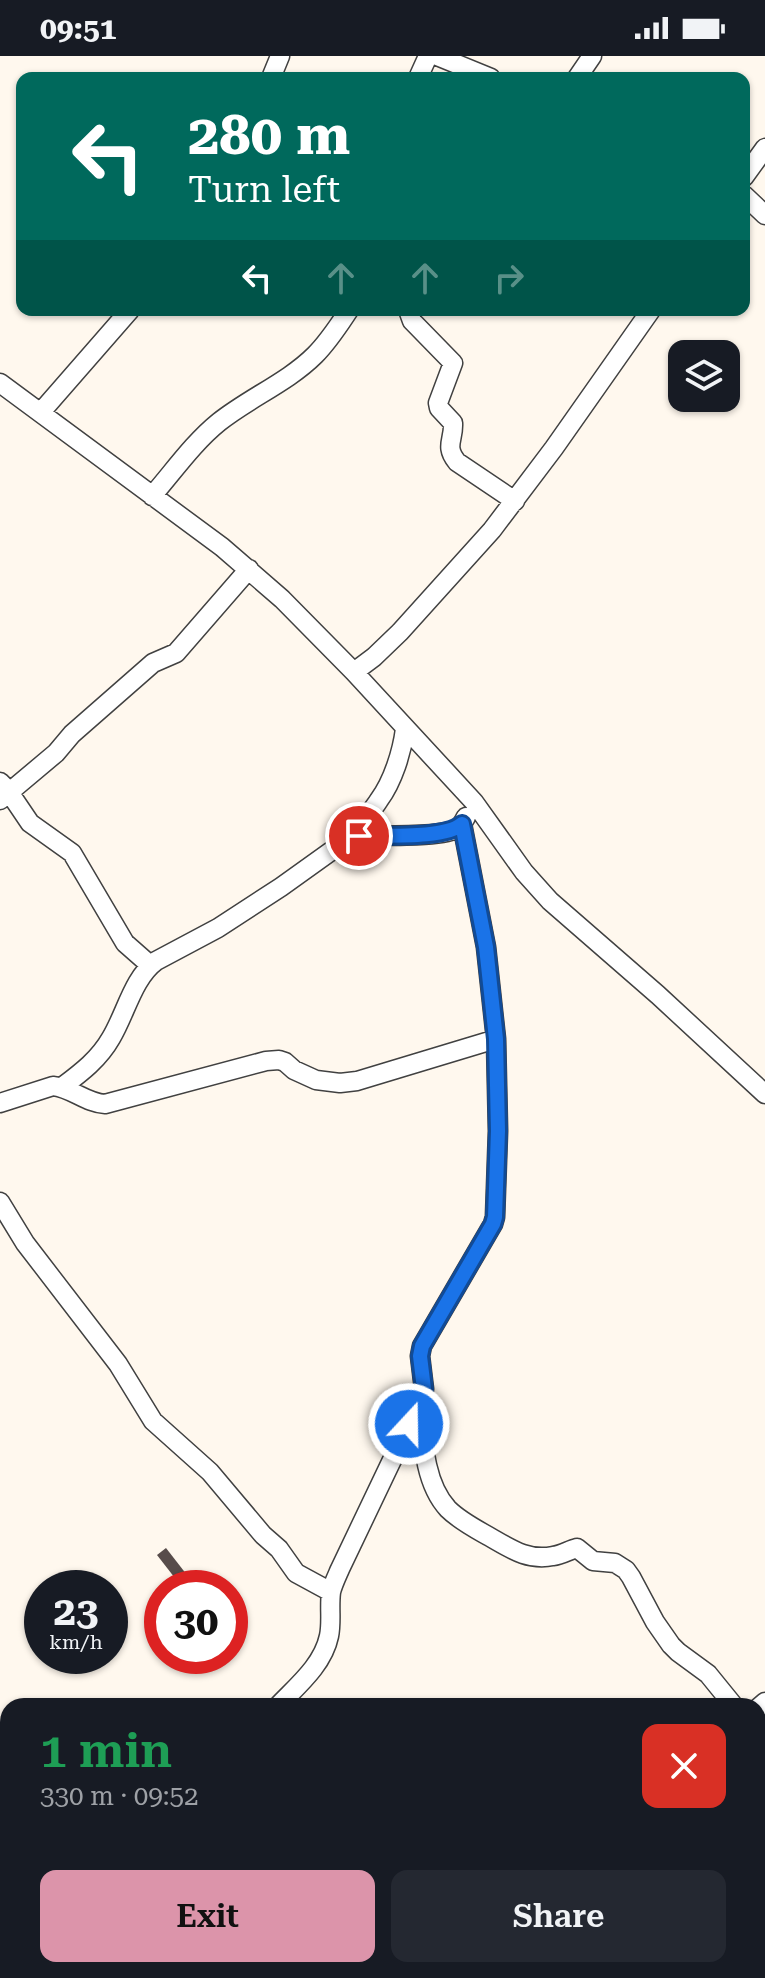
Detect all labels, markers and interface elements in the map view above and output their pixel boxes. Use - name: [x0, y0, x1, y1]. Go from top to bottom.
- text: 09:51: [40, 11, 117, 46]
- text: 280 m: [188, 102, 350, 168]
- icon: left: [56, 104, 160, 208]
- text: Turn left: [188, 169, 340, 211]
- icon: left: [235, 256, 279, 300]
- icon: ahead: [319, 256, 363, 300]
- icon: ahead: [403, 256, 447, 300]
- icon: right: [487, 256, 531, 300]
- map controls: [668, 340, 740, 412]
- button: layers: [668, 340, 740, 412]
- pin: [325, 802, 393, 870]
- icon: arrive: [337, 814, 381, 858]
- position arrow: [367, 1382, 451, 1466]
- speed limit sign: 30: [144, 1570, 248, 1674]
- text: 23: [54, 1588, 98, 1635]
- text: km/h: [49, 1630, 103, 1654]
- text: 1 min: [40, 1723, 172, 1779]
- button: close: [642, 1724, 726, 1808]
- text: 330 m · 09:52: [40, 1781, 199, 1811]
- button: Exit: [40, 1870, 375, 1962]
- button: Share: [391, 1870, 726, 1962]

